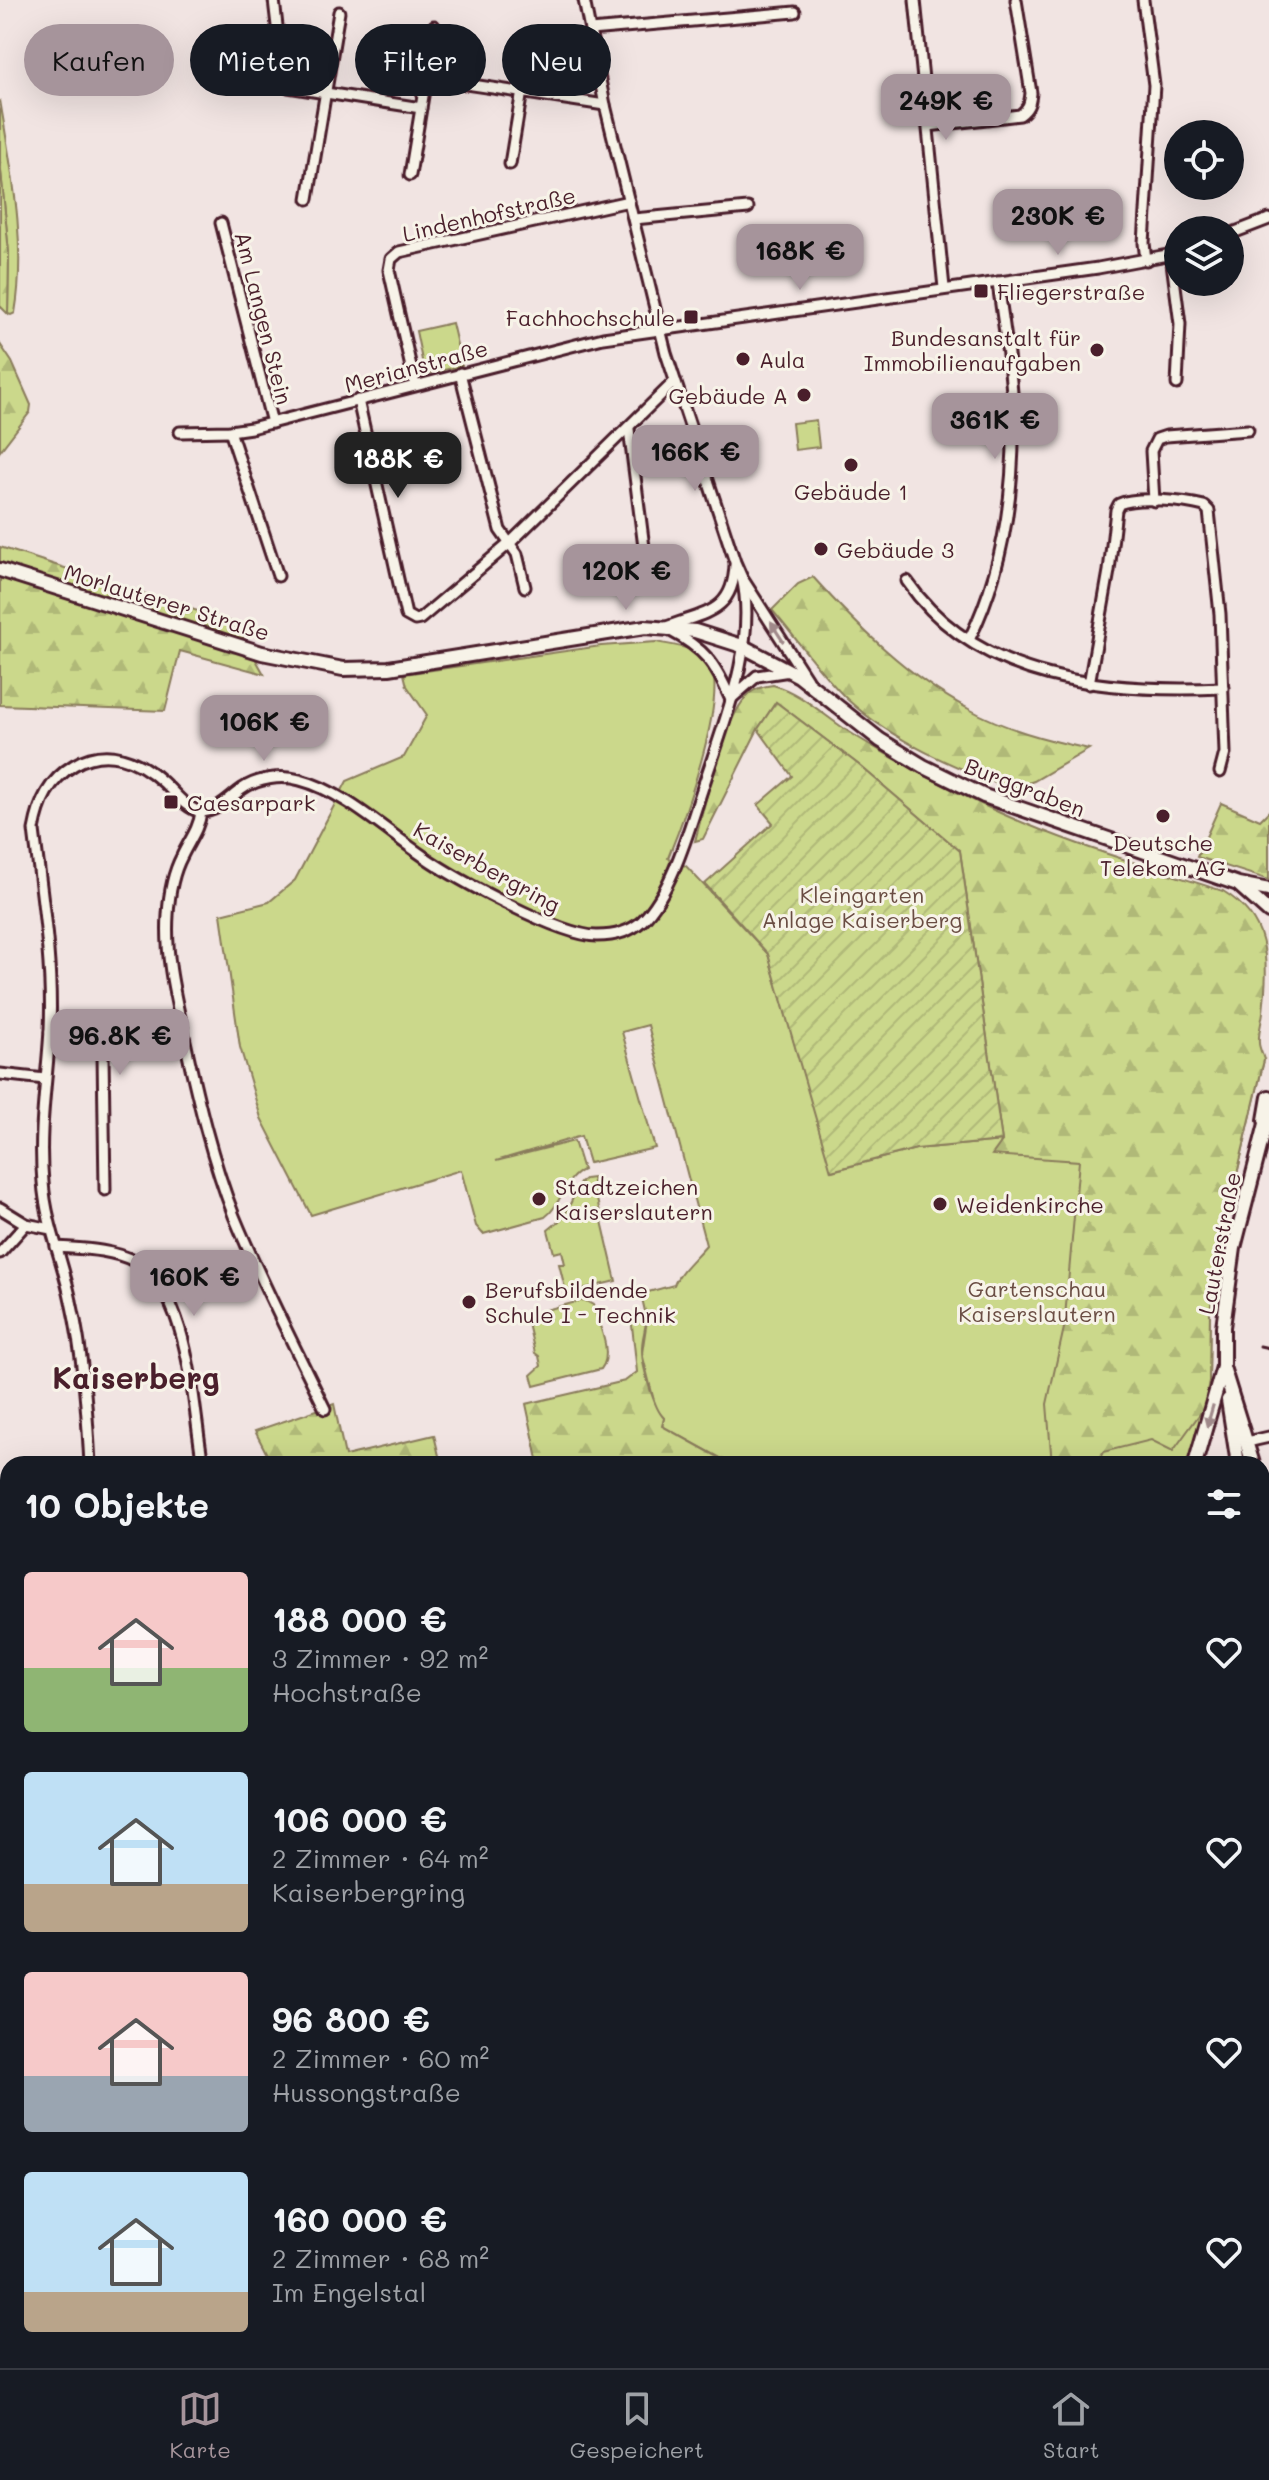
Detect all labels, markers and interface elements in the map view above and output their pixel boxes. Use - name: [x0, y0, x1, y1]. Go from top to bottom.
- chip: Kaufen: [24, 24, 174, 96]
- chip: Mieten: [190, 24, 339, 96]
- chip: Filter: [355, 24, 486, 96]
- chip: Neu: [502, 24, 611, 96]
- pin: 249K €: [881, 74, 1011, 142]
- text: 249K €: [899, 83, 993, 117]
- map controls: [1164, 120, 1244, 296]
- button: locate: [1164, 120, 1244, 200]
- street label: Lindenhofstraße: [400, 180, 578, 248]
- pin: 230K €: [993, 189, 1123, 257]
- text: 230K €: [1011, 198, 1105, 232]
- button: layers: [1164, 216, 1244, 296]
- pin: 168K €: [735, 224, 865, 292]
- street label: Am Langen Stein: [228, 228, 300, 408]
- text: 168K €: [755, 233, 845, 267]
- place label: Fliegerstraße: [997, 277, 1145, 306]
- marker: Fliegerstraße: [972, 282, 990, 300]
- place label: Fachhochschule: [506, 303, 675, 332]
- marker: Fachhochschule: [682, 308, 700, 326]
- place label: Bundesanstalt für Immobilienaufgaben: [864, 323, 1081, 377]
- street label: Merianstraße: [341, 333, 491, 399]
- marker: Bundesanstalt für Immobilienaufgaben: [1088, 341, 1106, 359]
- place label: Aula: [759, 345, 806, 374]
- marker: Aula: [734, 350, 752, 368]
- place label: Gebäude A: [668, 381, 788, 410]
- marker: Gebäude A: [795, 386, 813, 404]
- pin: 361K €: [930, 393, 1060, 461]
- text: 361K €: [950, 402, 1040, 436]
- pin: 166K €: [630, 425, 760, 493]
- pin: 188K €: [333, 432, 463, 500]
- text: 166K €: [650, 434, 740, 468]
- text: 188K €: [352, 441, 444, 475]
- marker: Gebäude 1: [842, 456, 860, 474]
- place label: Gebäude 1: [794, 477, 908, 506]
- place label: Gebäude 3: [837, 535, 954, 564]
- marker: Gebäude 3: [812, 540, 830, 558]
- pin: 120K €: [561, 544, 691, 612]
- text: 120K €: [581, 553, 671, 587]
- street label: Morlauterer Straße: [61, 557, 273, 647]
- one-way arrow: [771, 621, 785, 643]
- pin: 106K €: [199, 695, 329, 763]
- text: 106K €: [218, 704, 310, 738]
- street label: Burggraben: [961, 751, 1089, 823]
- place label: Caesarpark: [187, 788, 315, 817]
- marker: Caesarpark: [162, 793, 180, 811]
- marker: Deutsche Telekom AG: [1154, 807, 1172, 825]
- street label: Kaiserbergring: [409, 815, 565, 919]
- place label: Deutsche Telekom AG: [1100, 828, 1226, 882]
- park label: Kleingarten Anlage Kaiserberg: [762, 880, 962, 934]
- pin: 96.8K €: [46, 1009, 194, 1077]
- text: 96.8K €: [68, 1018, 172, 1052]
- street label: Lauterstraße: [1191, 1169, 1247, 1317]
- place label: Stadtzeichen Kaiserslautern: [555, 1172, 713, 1226]
- marker: Stadtzeichen Kaiserslautern: [530, 1190, 548, 1208]
- place label: Weidenkirche: [956, 1190, 1104, 1219]
- marker: Weidenkirche: [931, 1195, 949, 1213]
- pin: 160K €: [129, 1250, 259, 1318]
- text: 160K €: [148, 1259, 240, 1293]
- park label: Gartenschau Kaiserslautern: [958, 1274, 1116, 1328]
- place label: Berufsbildende Schule I - Technik: [485, 1275, 676, 1329]
- marker: Berufsbildende Schule I - Technik: [460, 1293, 478, 1311]
- district label: Kaiserberg: [52, 1357, 220, 1397]
- one-way arrow: [1203, 1404, 1216, 1428]
- text: 10 Objekte: [24, 1482, 209, 1527]
- icon: filters: [1202, 1482, 1246, 1526]
- text: 188 000 €: [272, 1596, 447, 1641]
- icon: home: [88, 1604, 184, 1700]
- icon: heart: [1202, 1630, 1246, 1674]
- text: 3 Zimmer · 92 m²: [272, 1641, 488, 1675]
- text: Hochstraße: [272, 1675, 422, 1709]
- text: 106 000 €: [272, 1796, 447, 1841]
- icon: home: [88, 1804, 184, 1900]
- icon: heart: [1202, 1830, 1246, 1874]
- text: 2 Zimmer · 64 m²: [272, 1841, 489, 1875]
- text: Kaiserbergring: [272, 1875, 465, 1909]
- text: 96 800 €: [272, 1996, 430, 2041]
- icon: home: [88, 2004, 184, 2100]
- icon: heart: [1202, 2030, 1246, 2074]
- text: 2 Zimmer · 60 m²: [272, 2041, 489, 2075]
- text: Hussongstraße: [272, 2075, 461, 2109]
- text: 160 000 €: [272, 2196, 447, 2241]
- icon: home: [88, 2204, 184, 2300]
- icon: heart: [1202, 2230, 1246, 2274]
- text: 2 Zimmer · 68 m²: [272, 2241, 489, 2275]
- text: Im Engelstal: [272, 2275, 426, 2309]
- tab: Karte: [169, 2387, 231, 2464]
- tab: Gespeichert: [570, 2387, 704, 2464]
- tab: Start: [1043, 2387, 1100, 2464]

